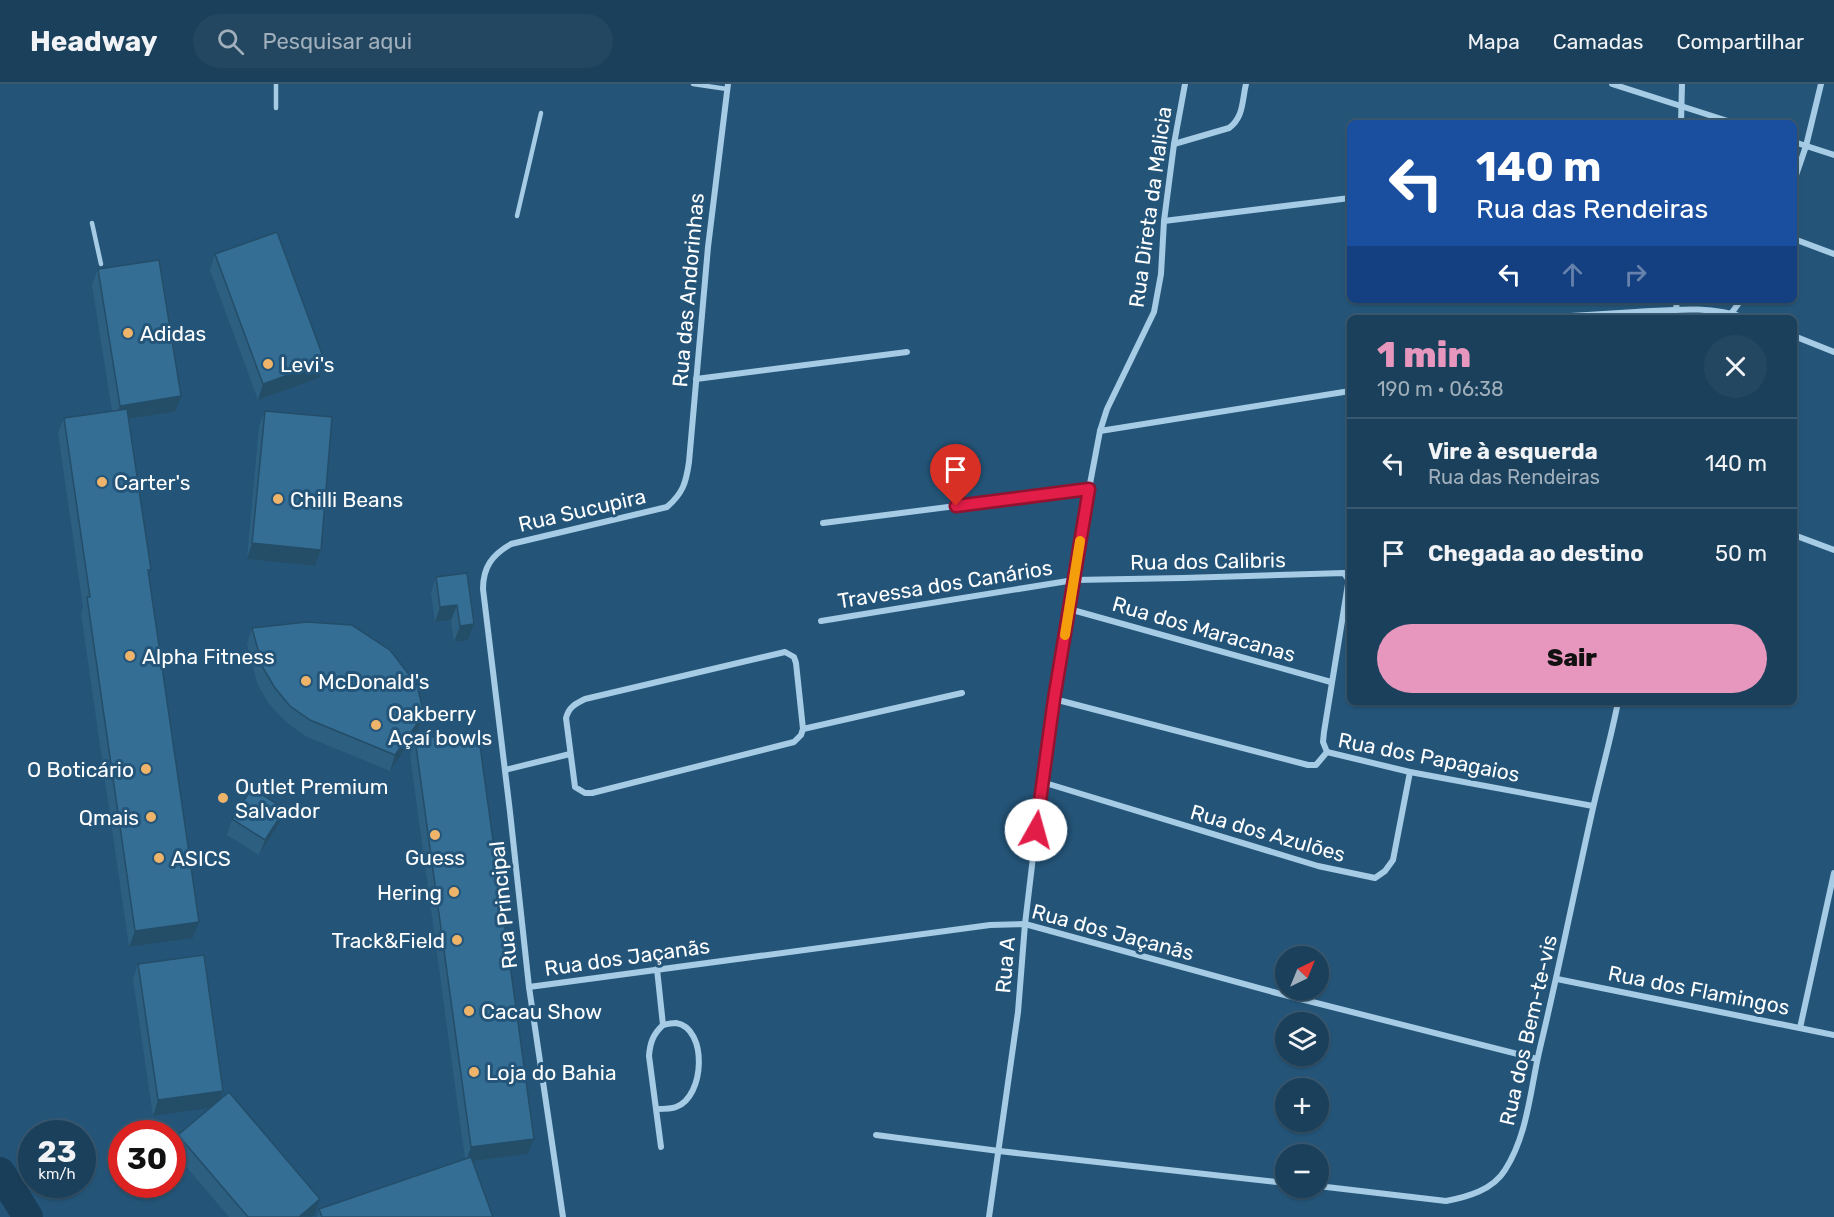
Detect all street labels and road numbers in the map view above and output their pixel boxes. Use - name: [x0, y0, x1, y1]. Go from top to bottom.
- street label: Rua Direta da Malicia: [1123, 105, 1177, 309]
- street label: Rua das Andorinhas: [667, 192, 709, 388]
- street label: Rua Sucupira: [516, 483, 648, 537]
- street label: Rua dos Calibris: [1130, 547, 1286, 575]
- street label: Travessa dos Canários: [836, 555, 1054, 613]
- street label: Rua dos Maracanas: [1110, 591, 1298, 667]
- street label: Rua dos Papagaios: [1336, 727, 1522, 787]
- street label: Rua dos Azulões: [1188, 799, 1348, 867]
- street label: Rua Principal: [484, 840, 522, 970]
- street label: Rua dos Jaçanãs: [1029, 898, 1197, 966]
- street label: Rua dos Bem-te-vis: [1494, 932, 1562, 1128]
- street label: Rua dos Jaçanãs: [543, 933, 711, 981]
- street label: Rua A: [990, 936, 1020, 994]
- street label: Rua dos Flamingos: [1606, 960, 1792, 1020]

